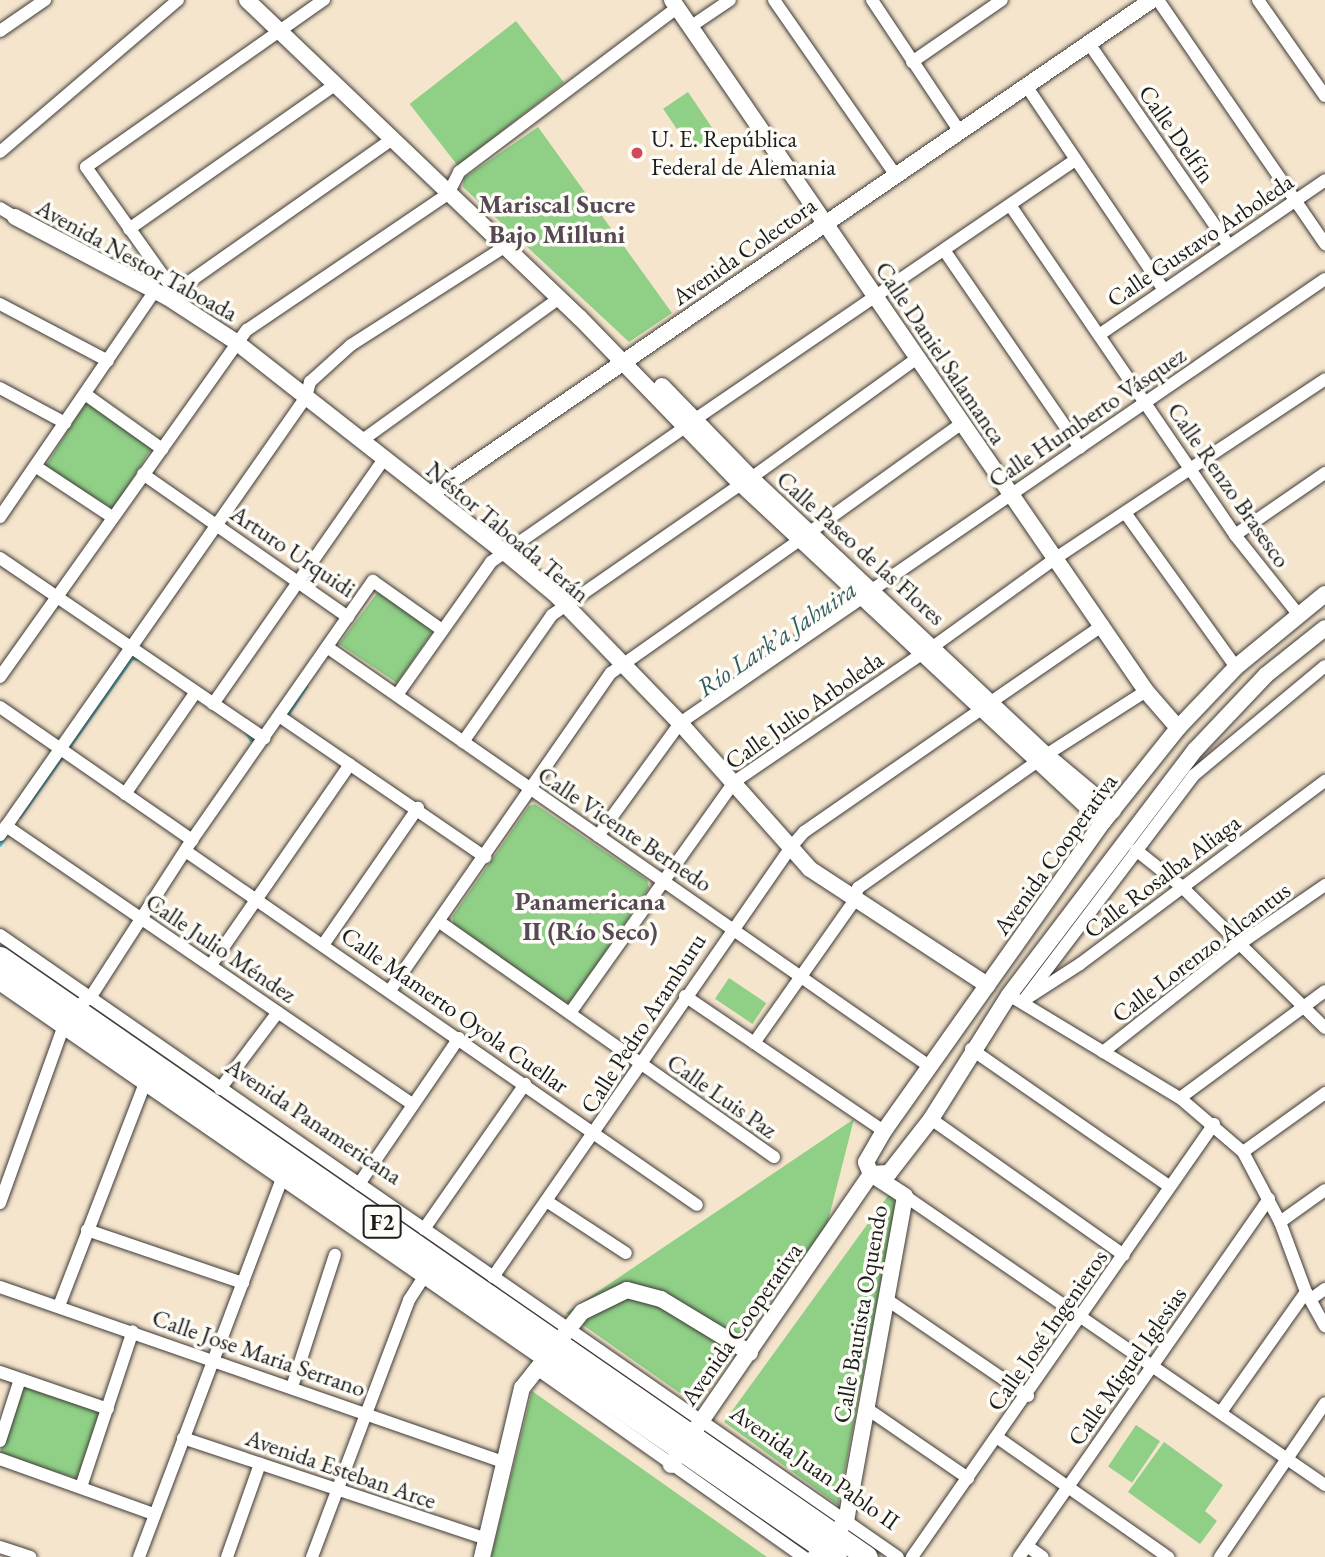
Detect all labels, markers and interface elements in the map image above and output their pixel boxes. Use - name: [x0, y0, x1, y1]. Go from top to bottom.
- street label: Calle Delfín: [1133, 79, 1221, 189]
- place label: U. E. República Federal de Alemania: [651, 125, 836, 181]
- marker: U. E. República Federal de Alemania: [629, 145, 645, 161]
- street label: Calle Gustavo Arboleda: [1101, 167, 1299, 313]
- district label: Mariscal Sucre Bajo Milluni: [479, 189, 635, 250]
- street label: Avenida Colectora: [666, 191, 822, 311]
- street label: Avenida Nestor Taboada: [31, 193, 243, 327]
- street label: Calle Daniel Salamanca: [869, 256, 1013, 450]
- street label: Calle Humberto Vásquez: [983, 340, 1191, 494]
- street label: Calle Renzo Brasesco: [1161, 397, 1297, 573]
- street label: Néstor Taboada Terán: [420, 455, 596, 609]
- street label: Calle Paseo de las Flores: [771, 465, 951, 631]
- street label: Arturo Urquidi: [225, 499, 361, 603]
- water label: Río Lark’a Jahuira: [691, 574, 863, 704]
- street label: Calle Julio Arboleda: [719, 645, 889, 775]
- street label: Calle Vicente Bernedo: [532, 760, 718, 898]
- street label: Avenida Cooperativa: [987, 768, 1123, 940]
- street label: Calle Rosalba Aliaga: [1078, 808, 1246, 944]
- street label: Calle Lorenzo Alcantus: [1106, 876, 1296, 1028]
- district label: Panamericana II (Río Seco): [515, 886, 665, 948]
- street label: Calle Julio Méndez: [140, 887, 302, 1009]
- street label: Calle Mamerto Oyola Cuellar: [336, 920, 574, 1100]
- street label: Calle Pedro Aramburu: [574, 928, 712, 1118]
- street label: Calle Luis Paz: [661, 1048, 783, 1144]
- street label: Avenida Panamericana: [220, 1051, 408, 1191]
- road number: F2: [361, 1203, 403, 1242]
- street label: Calle Bautista Oquendo: [827, 1203, 893, 1425]
- street label: Avenida Cooperativa: [674, 1237, 808, 1411]
- street label: Calle José Ingenieros: [981, 1244, 1113, 1416]
- street label: Calle Miguel Iglesias: [1061, 1281, 1193, 1451]
- street label: Calle Jose Maria Serrano: [148, 1303, 370, 1403]
- street label: Avenida Juan Pablo II: [725, 1398, 905, 1536]
- street label: Avenida Esteban Arce: [242, 1423, 440, 1515]

